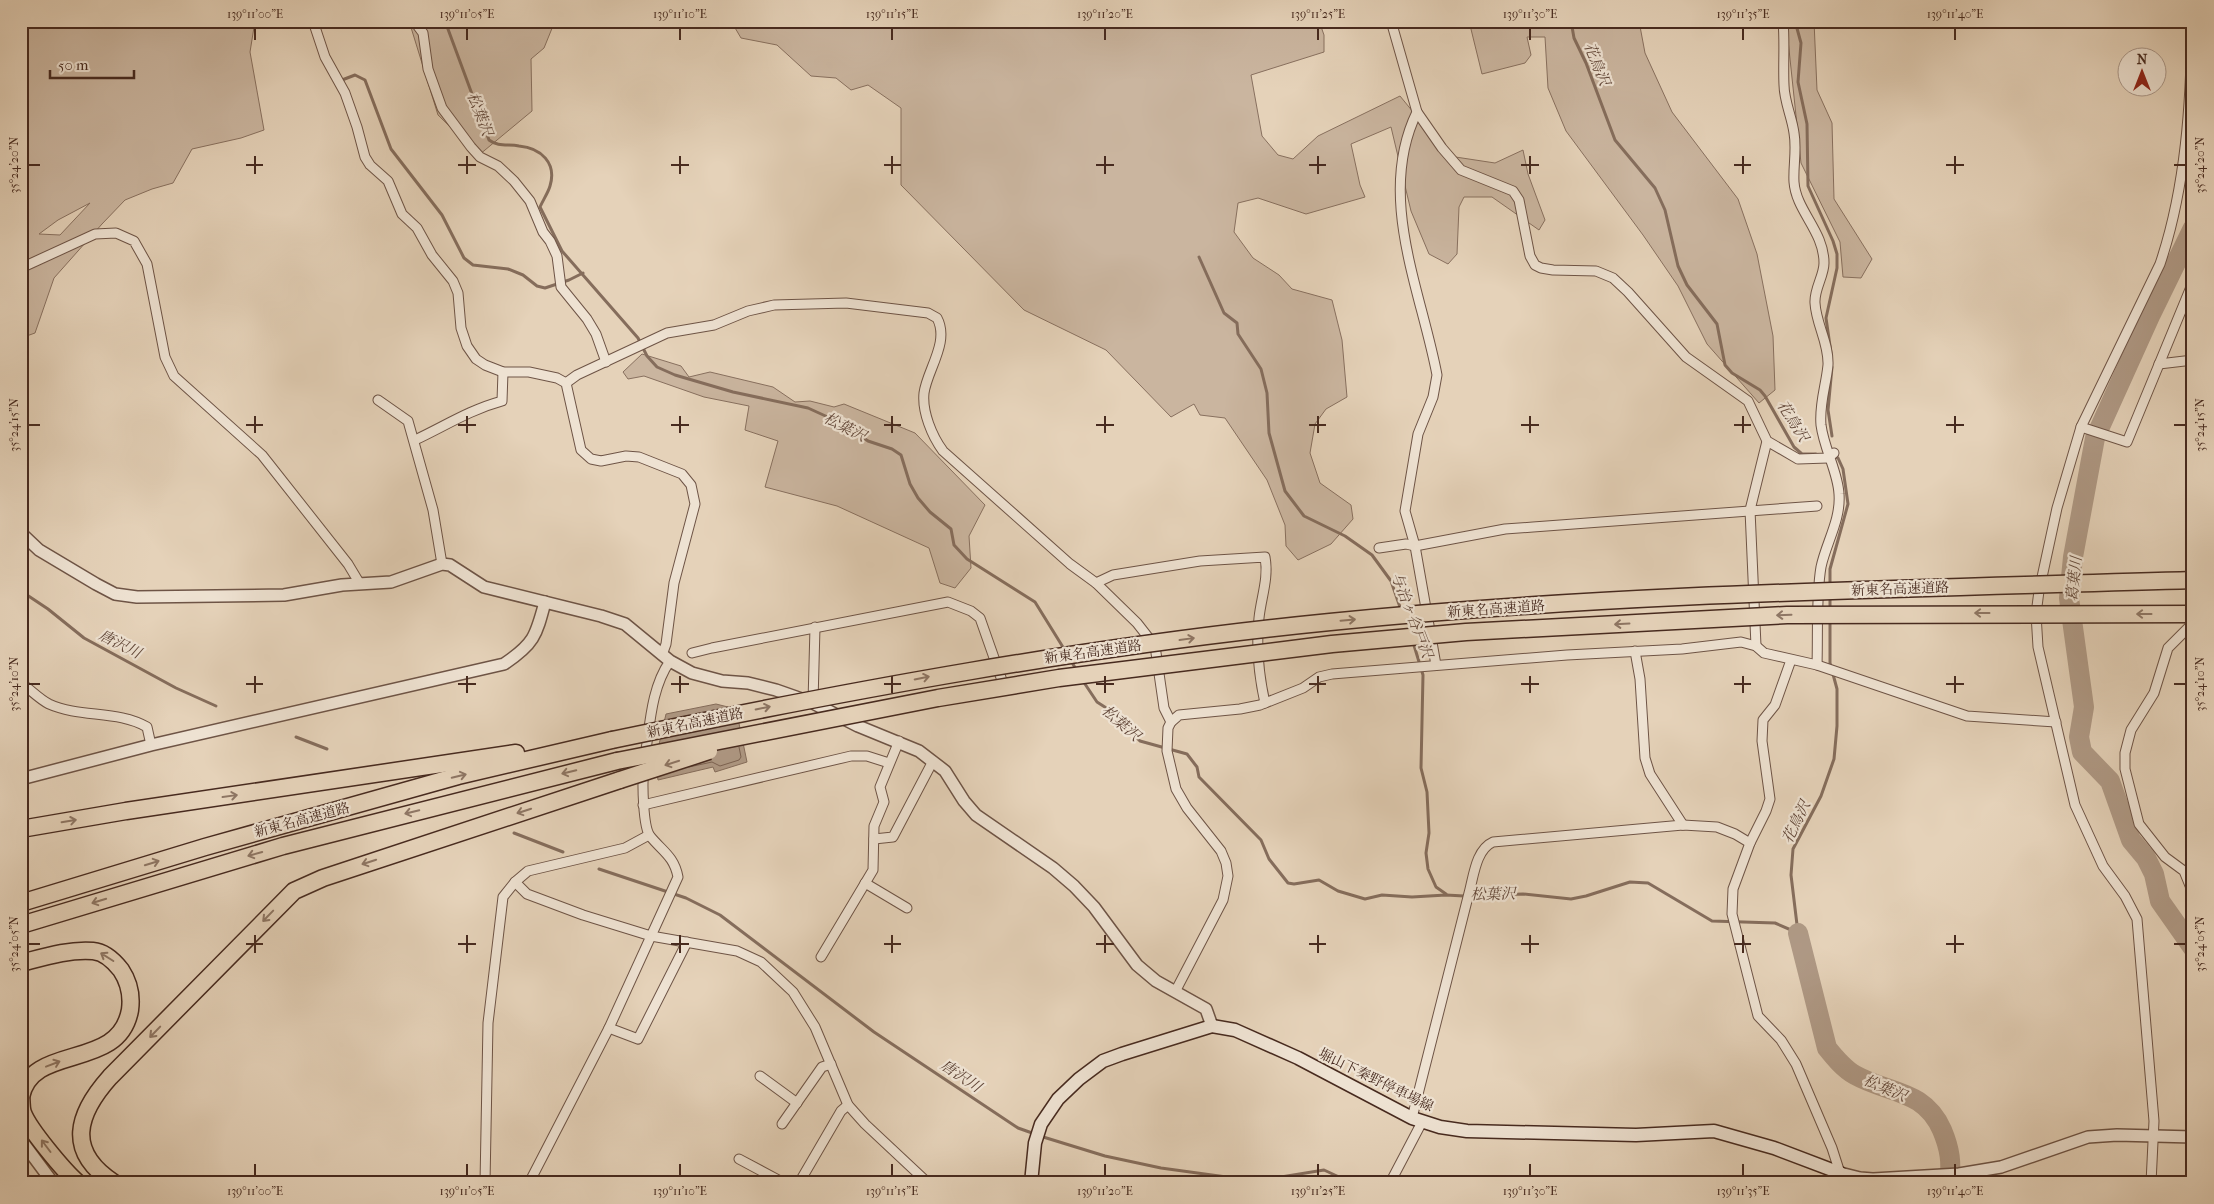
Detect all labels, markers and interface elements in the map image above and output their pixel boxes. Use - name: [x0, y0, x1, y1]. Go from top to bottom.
- text: 139°11'00"E: [227, 7, 283, 21]
- text: 139°11'05"E: [440, 7, 494, 21]
- text: 139°11'10"E: [653, 7, 707, 21]
- text: 139°11'15"E: [866, 7, 918, 21]
- text: 139°11'20"E: [1077, 7, 1133, 21]
- text: 139°11'25"E: [1291, 7, 1345, 21]
- text: 139°11'30"E: [1503, 7, 1557, 21]
- text: 139°11'35"E: [1716, 7, 1770, 21]
- text: 139°11'40"E: [1927, 7, 1983, 21]
- water label: 花鳥沢: [1580, 40, 1615, 90]
- scale bar: [50, 48, 134, 80]
- north arrow: [2116, 48, 2166, 98]
- text: N: [2137, 51, 2148, 68]
- text: 50 m: [58, 56, 89, 74]
- water label: 松葉沢: [464, 90, 497, 140]
- text: 35°24'20"N: [7, 137, 21, 193]
- text: 35°24'20"N: [2193, 137, 2207, 193]
- water label: 花鳥沢: [1773, 397, 1814, 447]
- text: 35°24'15"N: [7, 398, 21, 452]
- text: 35°24'15"N: [2193, 398, 2207, 452]
- water label: 松葉沢: [821, 409, 871, 446]
- water label: 葛葉川: [2063, 554, 2086, 602]
- water label: 与治ヶ谷戸沢: [1387, 570, 1437, 662]
- street label: 新東名高速道路: [1851, 579, 1949, 599]
- street label: 新東名高速道路: [1447, 597, 1545, 621]
- one-way arrow: [1974, 608, 1990, 618]
- one-way arrow: [2136, 609, 2152, 619]
- one-way arrow: [1776, 610, 1792, 620]
- one-way arrow: [1340, 615, 1356, 625]
- one-way arrow: [1614, 619, 1630, 628]
- water label: 唐沢川: [96, 626, 146, 663]
- one-way arrow: [1179, 634, 1195, 644]
- street label: 新東名高速道路: [1043, 637, 1143, 667]
- text: 35°24'10"N: [7, 657, 21, 711]
- text: 35°24'10"N: [2193, 657, 2207, 711]
- one-way arrow: [914, 673, 930, 683]
- water label: 松葉沢: [1098, 701, 1145, 746]
- one-way arrow: [754, 703, 770, 712]
- street label: 新東名高速道路: [645, 704, 745, 742]
- one-way arrow: [665, 759, 680, 768]
- one-way arrow: [562, 768, 578, 778]
- one-way arrow: [451, 771, 467, 780]
- one-way arrow: [222, 791, 238, 801]
- water label: 花鳥沢: [1778, 796, 1815, 846]
- street label: 新東名高速道路: [252, 799, 352, 841]
- one-way arrow: [516, 807, 532, 817]
- one-way arrow: [404, 808, 420, 817]
- one-way arrow: [61, 815, 77, 825]
- one-way arrow: [247, 850, 263, 860]
- one-way arrow: [143, 858, 159, 867]
- one-way arrow: [362, 858, 378, 868]
- water label: 松葉沢: [1470, 885, 1518, 903]
- one-way arrow: [92, 896, 108, 906]
- one-way arrow: [262, 909, 274, 922]
- text: 35°24'05"N: [7, 916, 21, 972]
- text: 35°24'05"N: [2193, 916, 2207, 972]
- one-way arrow: [100, 952, 114, 962]
- one-way arrow: [148, 1026, 161, 1038]
- street label: 堀山下秦野停車場線: [1316, 1045, 1436, 1115]
- water label: 唐沢川: [937, 1056, 986, 1097]
- one-way arrow: [45, 1059, 60, 1068]
- water label: 松葉沢: [1861, 1071, 1911, 1106]
- one-way arrow: [41, 1139, 51, 1153]
- text: 139°11'00"E: [227, 1184, 283, 1198]
- text: 139°11'05"E: [440, 1184, 494, 1198]
- text: 139°11'10"E: [653, 1184, 707, 1198]
- text: 139°11'15"E: [866, 1184, 918, 1198]
- text: 139°11'20"E: [1077, 1184, 1133, 1198]
- text: 139°11'25"E: [1291, 1184, 1345, 1198]
- text: 139°11'30"E: [1503, 1184, 1557, 1198]
- text: 139°11'35"E: [1716, 1184, 1770, 1198]
- text: 139°11'40"E: [1927, 1184, 1983, 1198]

